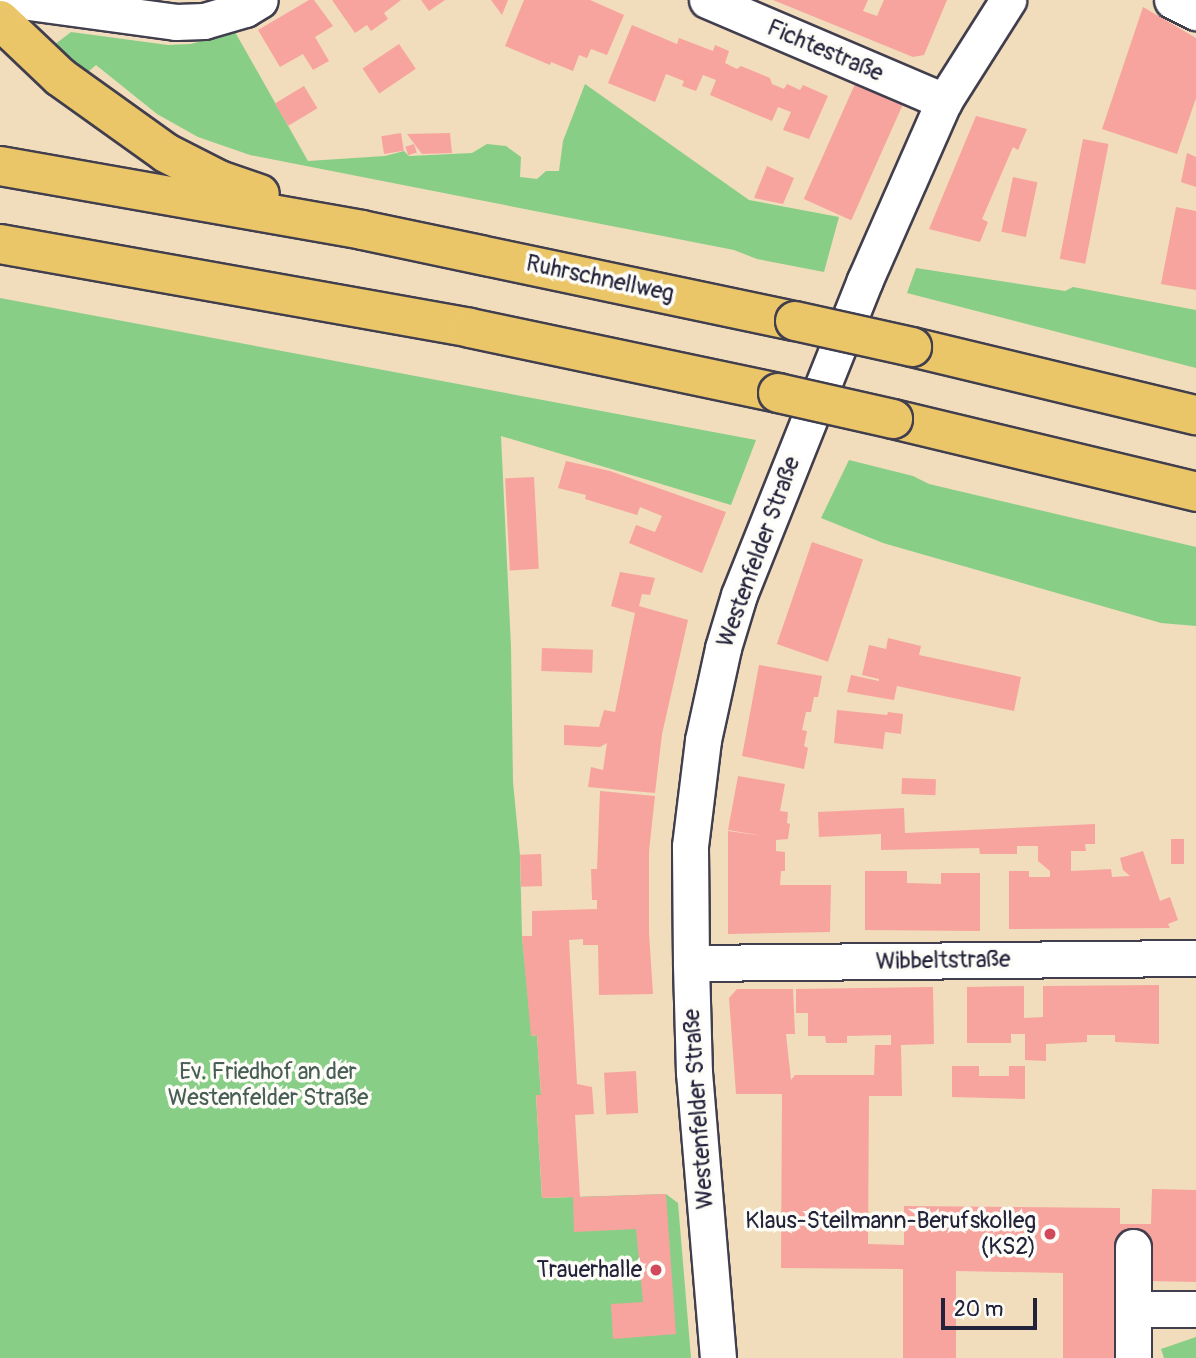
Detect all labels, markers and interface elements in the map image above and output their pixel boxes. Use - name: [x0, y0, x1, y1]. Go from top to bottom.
- street label: Fichtestraße: [763, 14, 887, 88]
- street label: Ruhrschnellweg: [524, 250, 676, 308]
- street label: Westenfelder Straße: [712, 453, 806, 651]
- street label: Wibbeltstraße: [875, 946, 1011, 976]
- street label: Westenfelder Straße: [678, 1008, 720, 1210]
- park label: Ev. Friedhof an der Westenfelder Straße: [168, 1058, 368, 1112]
- place label: Klaus-Steilmann-Berufskolleg (KS2): [745, 1207, 1036, 1261]
- marker: Klaus-Steilmann-Berufskolleg (KS2): [1042, 1226, 1058, 1242]
- place label: Trauerhalle: [537, 1256, 642, 1284]
- marker: Trauerhalle: [648, 1262, 664, 1278]
- scale bar: [944, 1284, 1040, 1328]
- text: 20 m: [954, 1296, 1003, 1323]

